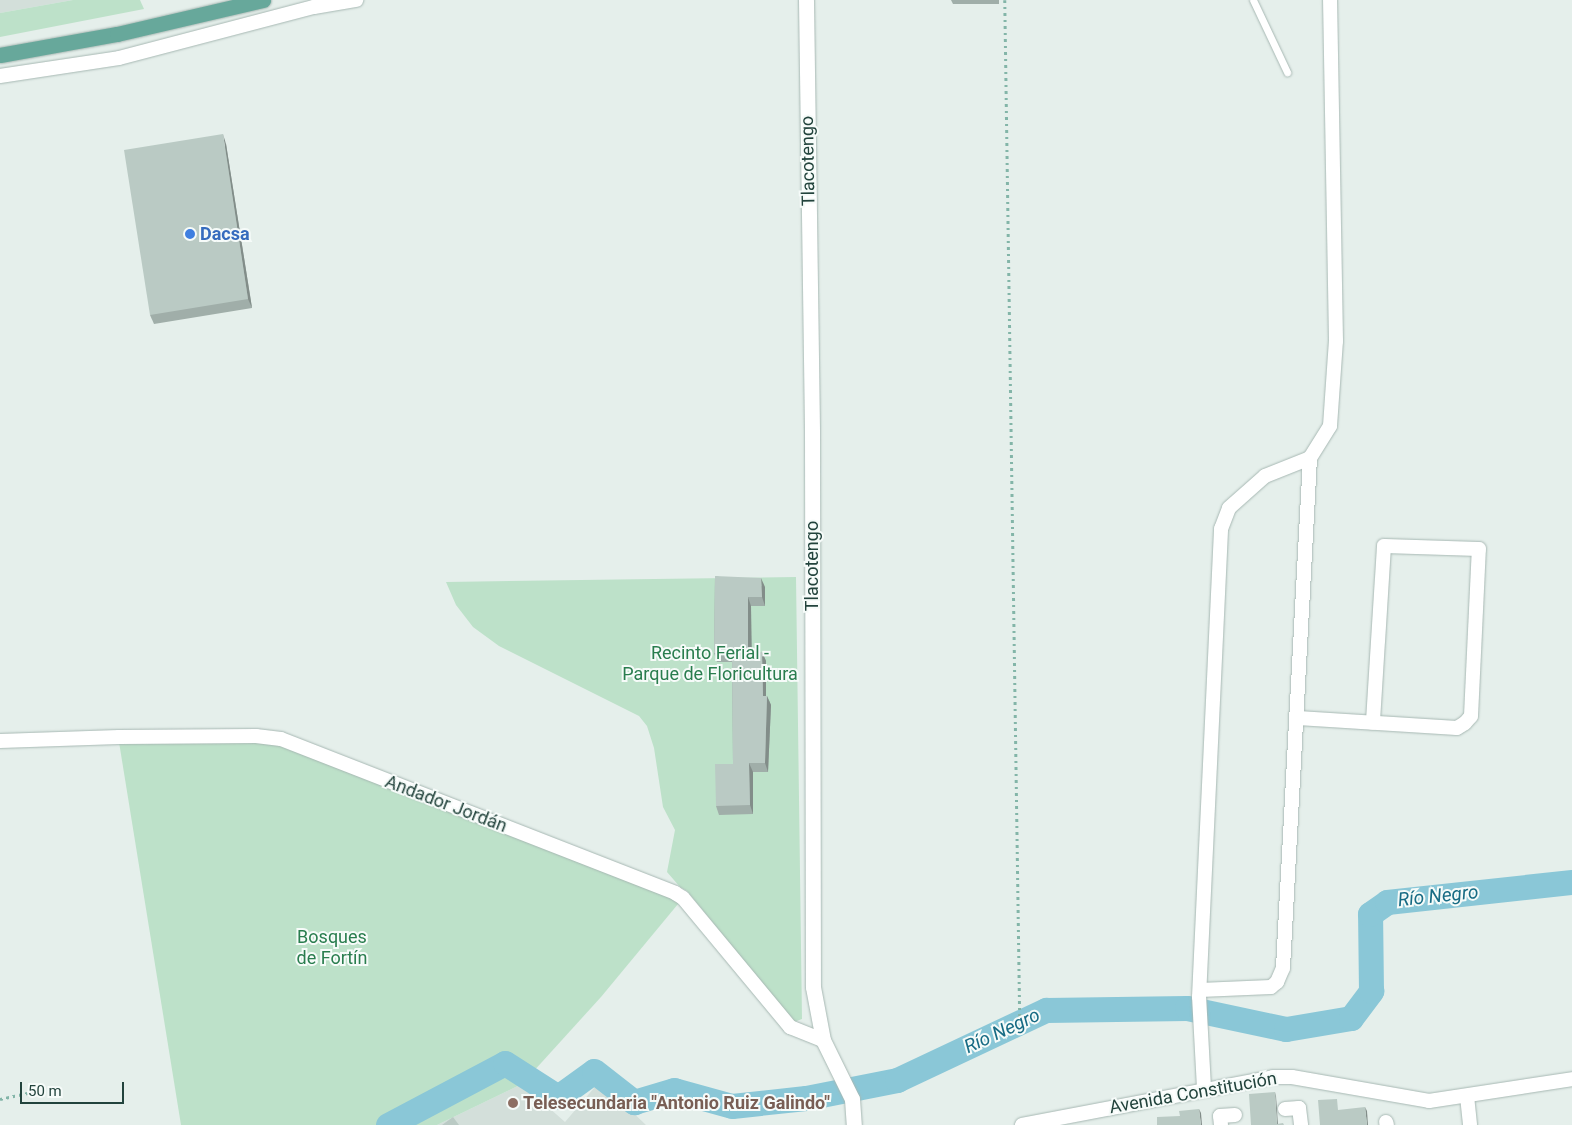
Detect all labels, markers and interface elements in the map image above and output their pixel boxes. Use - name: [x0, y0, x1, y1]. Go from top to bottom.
- street label: Tlacotengo: [796, 116, 820, 206]
- place label: Dacsa: [200, 223, 250, 245]
- marker: Dacsa: [184, 228, 196, 240]
- street label: Tlacotengo: [801, 521, 823, 611]
- park label: Recinto Ferial - Parque de Floricultura: [622, 643, 798, 686]
- street label: Andador Jordán: [382, 771, 510, 837]
- water label: Río Negro: [1397, 880, 1479, 912]
- park label: Bosques de Fortín: [296, 927, 368, 970]
- water label: Río Negro: [961, 1004, 1043, 1058]
- street label: Avenida Constitución: [1108, 1068, 1278, 1118]
- scale bar: [22, 1072, 126, 1104]
- text: 50 m: [28, 1082, 62, 1100]
- place label: Telesecundaria "Antonio Ruiz Galindo": [523, 1092, 830, 1114]
- marker: Telesecundaria "Antonio Ruiz Galindo": [507, 1097, 519, 1109]

